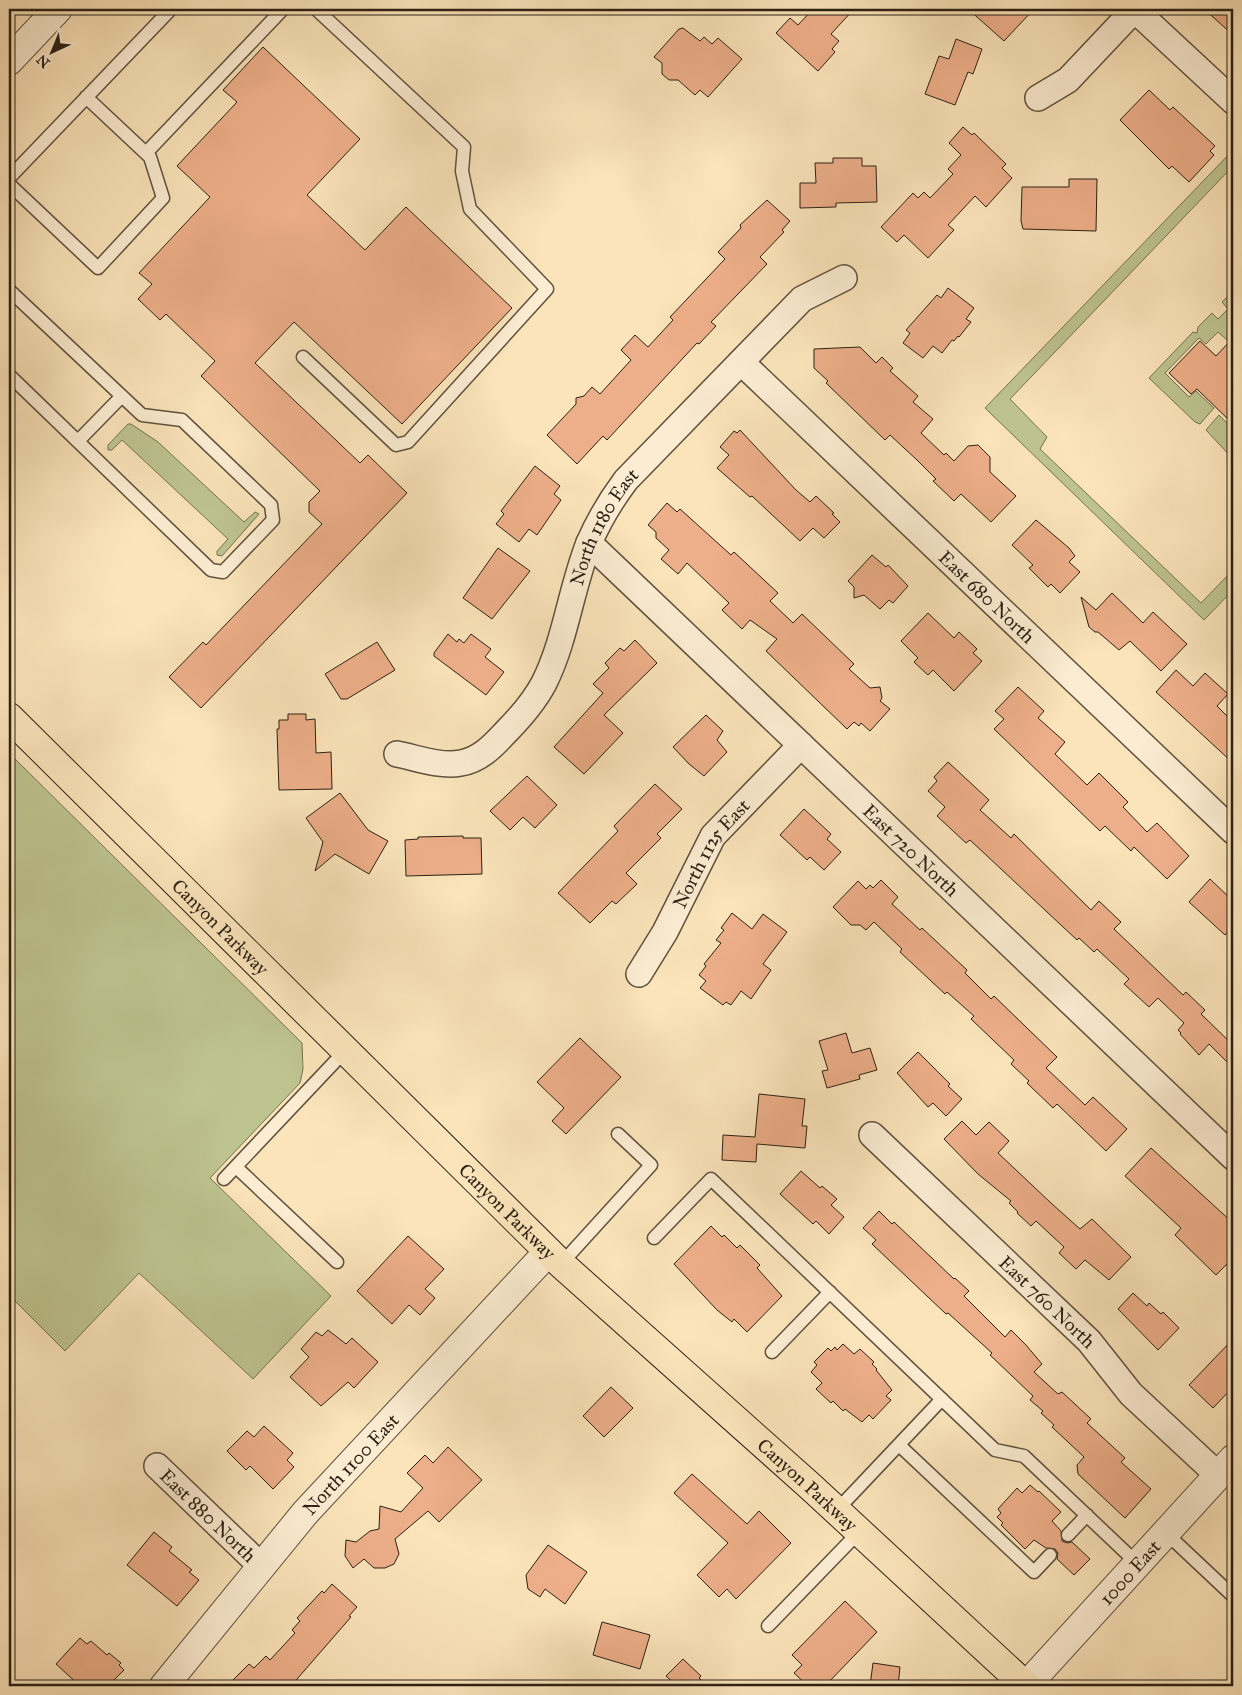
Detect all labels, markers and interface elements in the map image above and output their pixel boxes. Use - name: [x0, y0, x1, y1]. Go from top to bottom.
- north arrow: [28, 28, 78, 78]
- text: N: [33, 51, 53, 71]
- street label: North 1180 East: [565, 463, 643, 588]
- street label: East 680 North: [934, 546, 1040, 648]
- street label: North 1125 East: [668, 794, 755, 912]
- street label: East 720 North: [858, 799, 964, 902]
- street label: Canyon Parkway: [167, 874, 274, 981]
- street label: Canyon Parkway: [454, 1159, 561, 1265]
- street label: East 760 North: [994, 1251, 1100, 1353]
- street label: North 1100 East: [298, 1409, 404, 1520]
- street label: Canyon Parkway: [752, 1434, 863, 1537]
- street label: East 880 North: [155, 1464, 261, 1567]
- street label: 1000 East: [1095, 1535, 1166, 1610]

